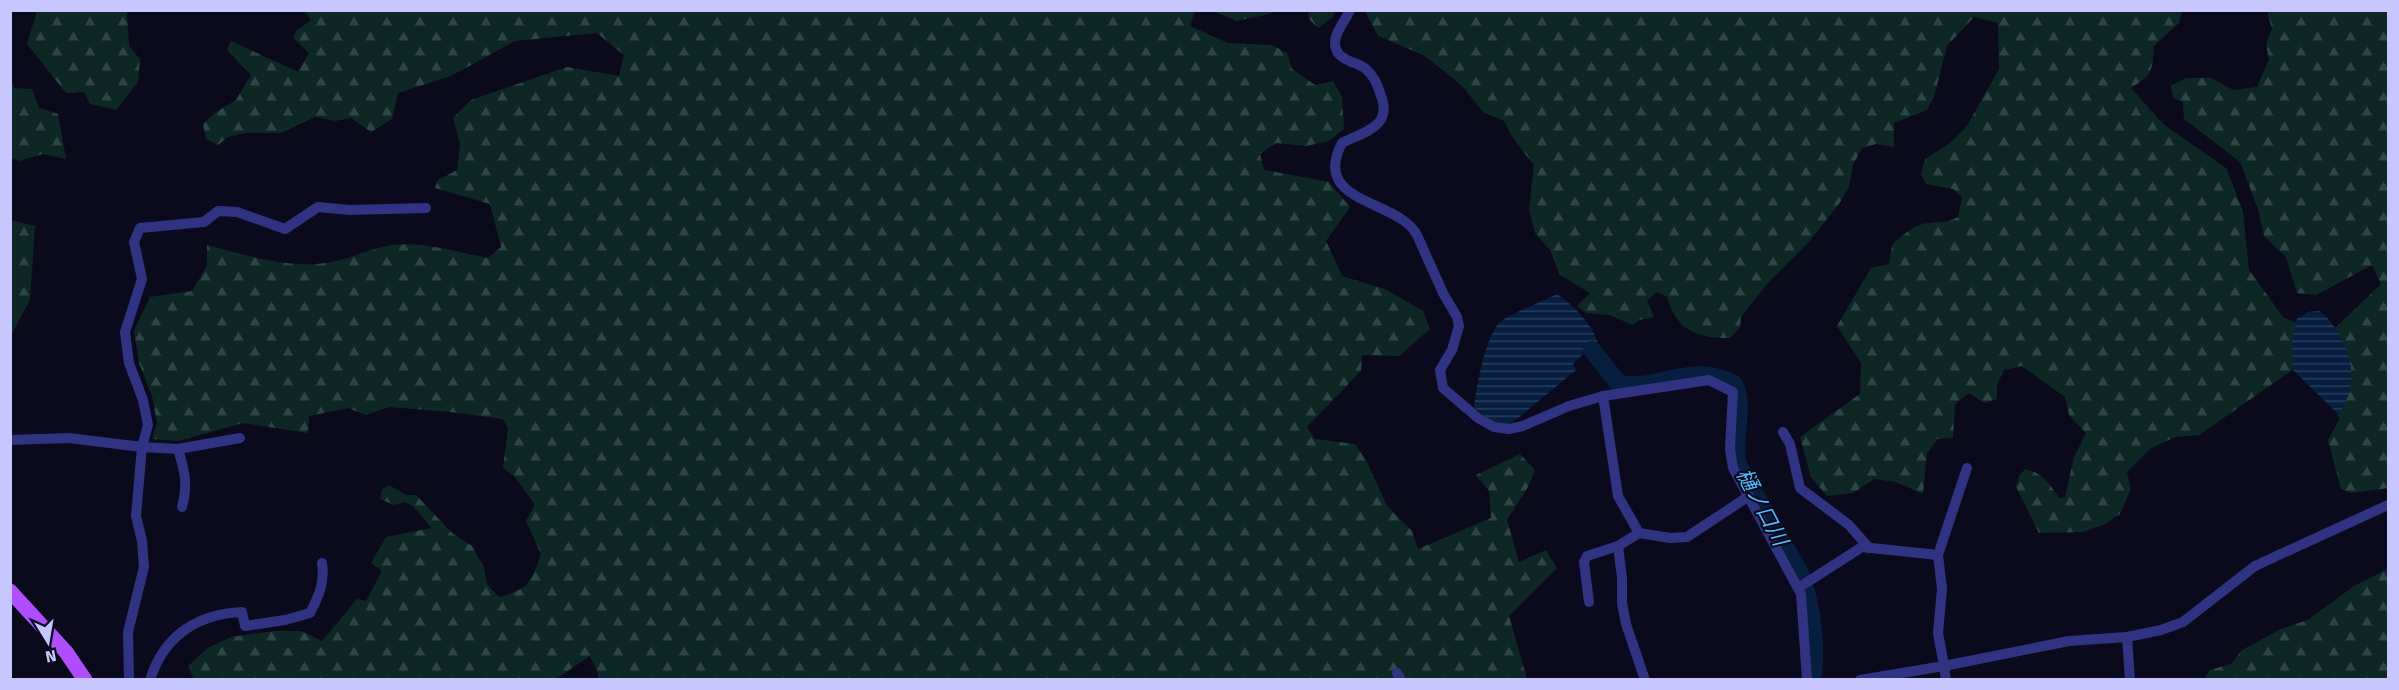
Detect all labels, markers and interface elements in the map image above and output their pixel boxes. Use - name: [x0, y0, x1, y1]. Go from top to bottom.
- water label: 樋ノ口川: [1731, 464, 1794, 552]
- north arrow: [18, 612, 78, 672]
- text: N: [44, 646, 58, 667]

